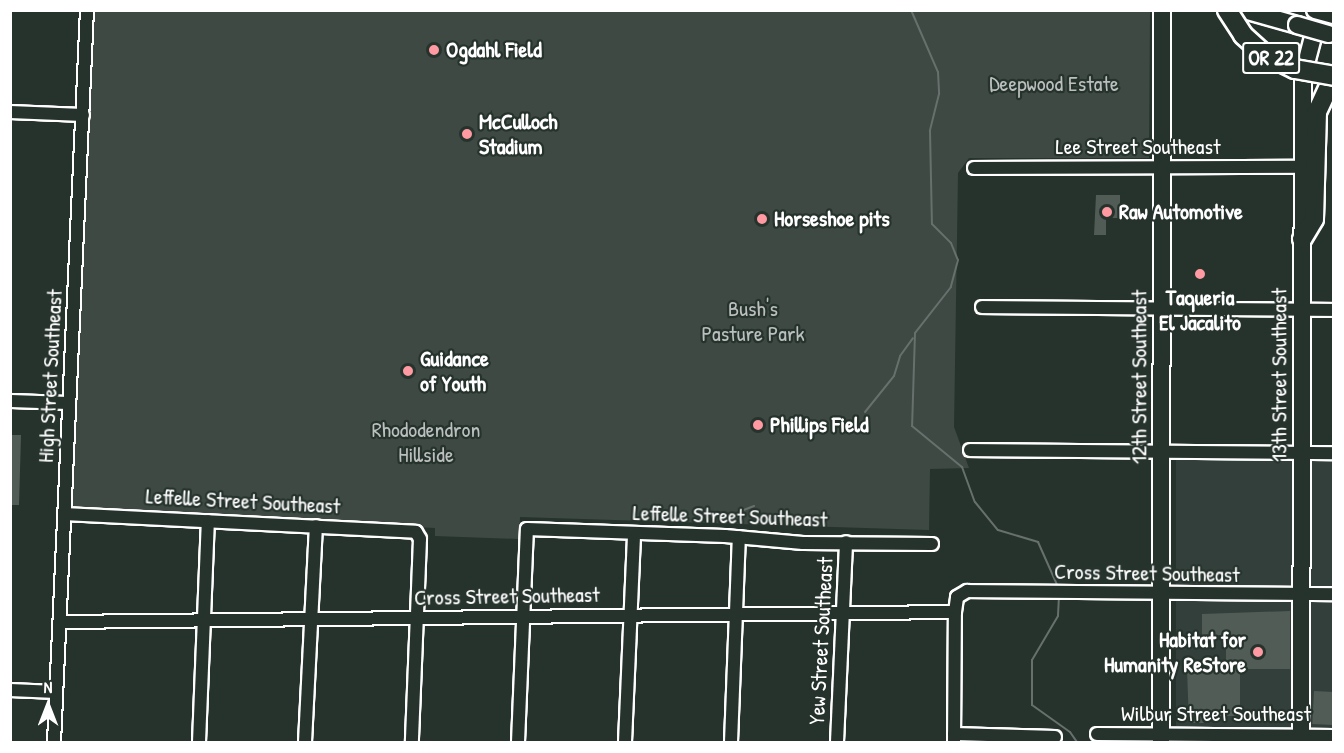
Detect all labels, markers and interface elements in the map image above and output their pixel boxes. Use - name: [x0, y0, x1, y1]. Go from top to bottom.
- place label: Ogdahl Field: [446, 37, 542, 63]
- road number: OR 22: [1241, 40, 1301, 76]
- marker: Ogdahl Field: [427, 43, 441, 57]
- park label: Deepwood Estate: [989, 71, 1119, 97]
- place label: McCulloch Stadium: [479, 108, 558, 160]
- marker: McCulloch Stadium: [460, 127, 474, 141]
- street label: Lee Street Southeast: [1055, 134, 1221, 160]
- place label: Raw Automotive: [1119, 199, 1243, 225]
- marker: Raw Automotive: [1100, 205, 1114, 219]
- place label: Horseshoe pits: [774, 206, 890, 232]
- marker: Horseshoe pits: [755, 212, 769, 226]
- marker: Taqueria El Jacalito: [1193, 267, 1207, 281]
- place label: Taqueria El Jacalito: [1159, 284, 1241, 336]
- street label: 13th Street Southeast: [1266, 288, 1292, 462]
- street label: High Street Southeast: [32, 289, 68, 463]
- street label: 12th Street Southeast: [1126, 290, 1152, 464]
- park label: Bush's Pasture Park: [701, 295, 805, 346]
- place label: Guidance of Youth: [420, 345, 489, 396]
- marker: Guidance of Youth: [401, 364, 415, 378]
- place label: Phillips Field: [770, 412, 868, 438]
- park label: Rhododendron Hillside: [372, 416, 480, 468]
- marker: Phillips Field: [751, 418, 765, 432]
- street label: Leffelle Street Southeast: [145, 483, 341, 519]
- street label: Leffelle Street Southeast: [632, 499, 828, 533]
- street label: Yew Street Southeast: [803, 556, 839, 726]
- street label: Cross Street Southeast: [1054, 558, 1240, 588]
- street label: Cross Street Southeast: [414, 581, 600, 611]
- place label: Habitat for Humanity ReStore: [1104, 626, 1246, 678]
- marker: Habitat for Humanity ReStore: [1251, 645, 1265, 659]
- north arrow: [18, 675, 78, 735]
- text: N: [44, 676, 52, 698]
- street label: Wilbur Street Southeast: [1121, 701, 1311, 727]

